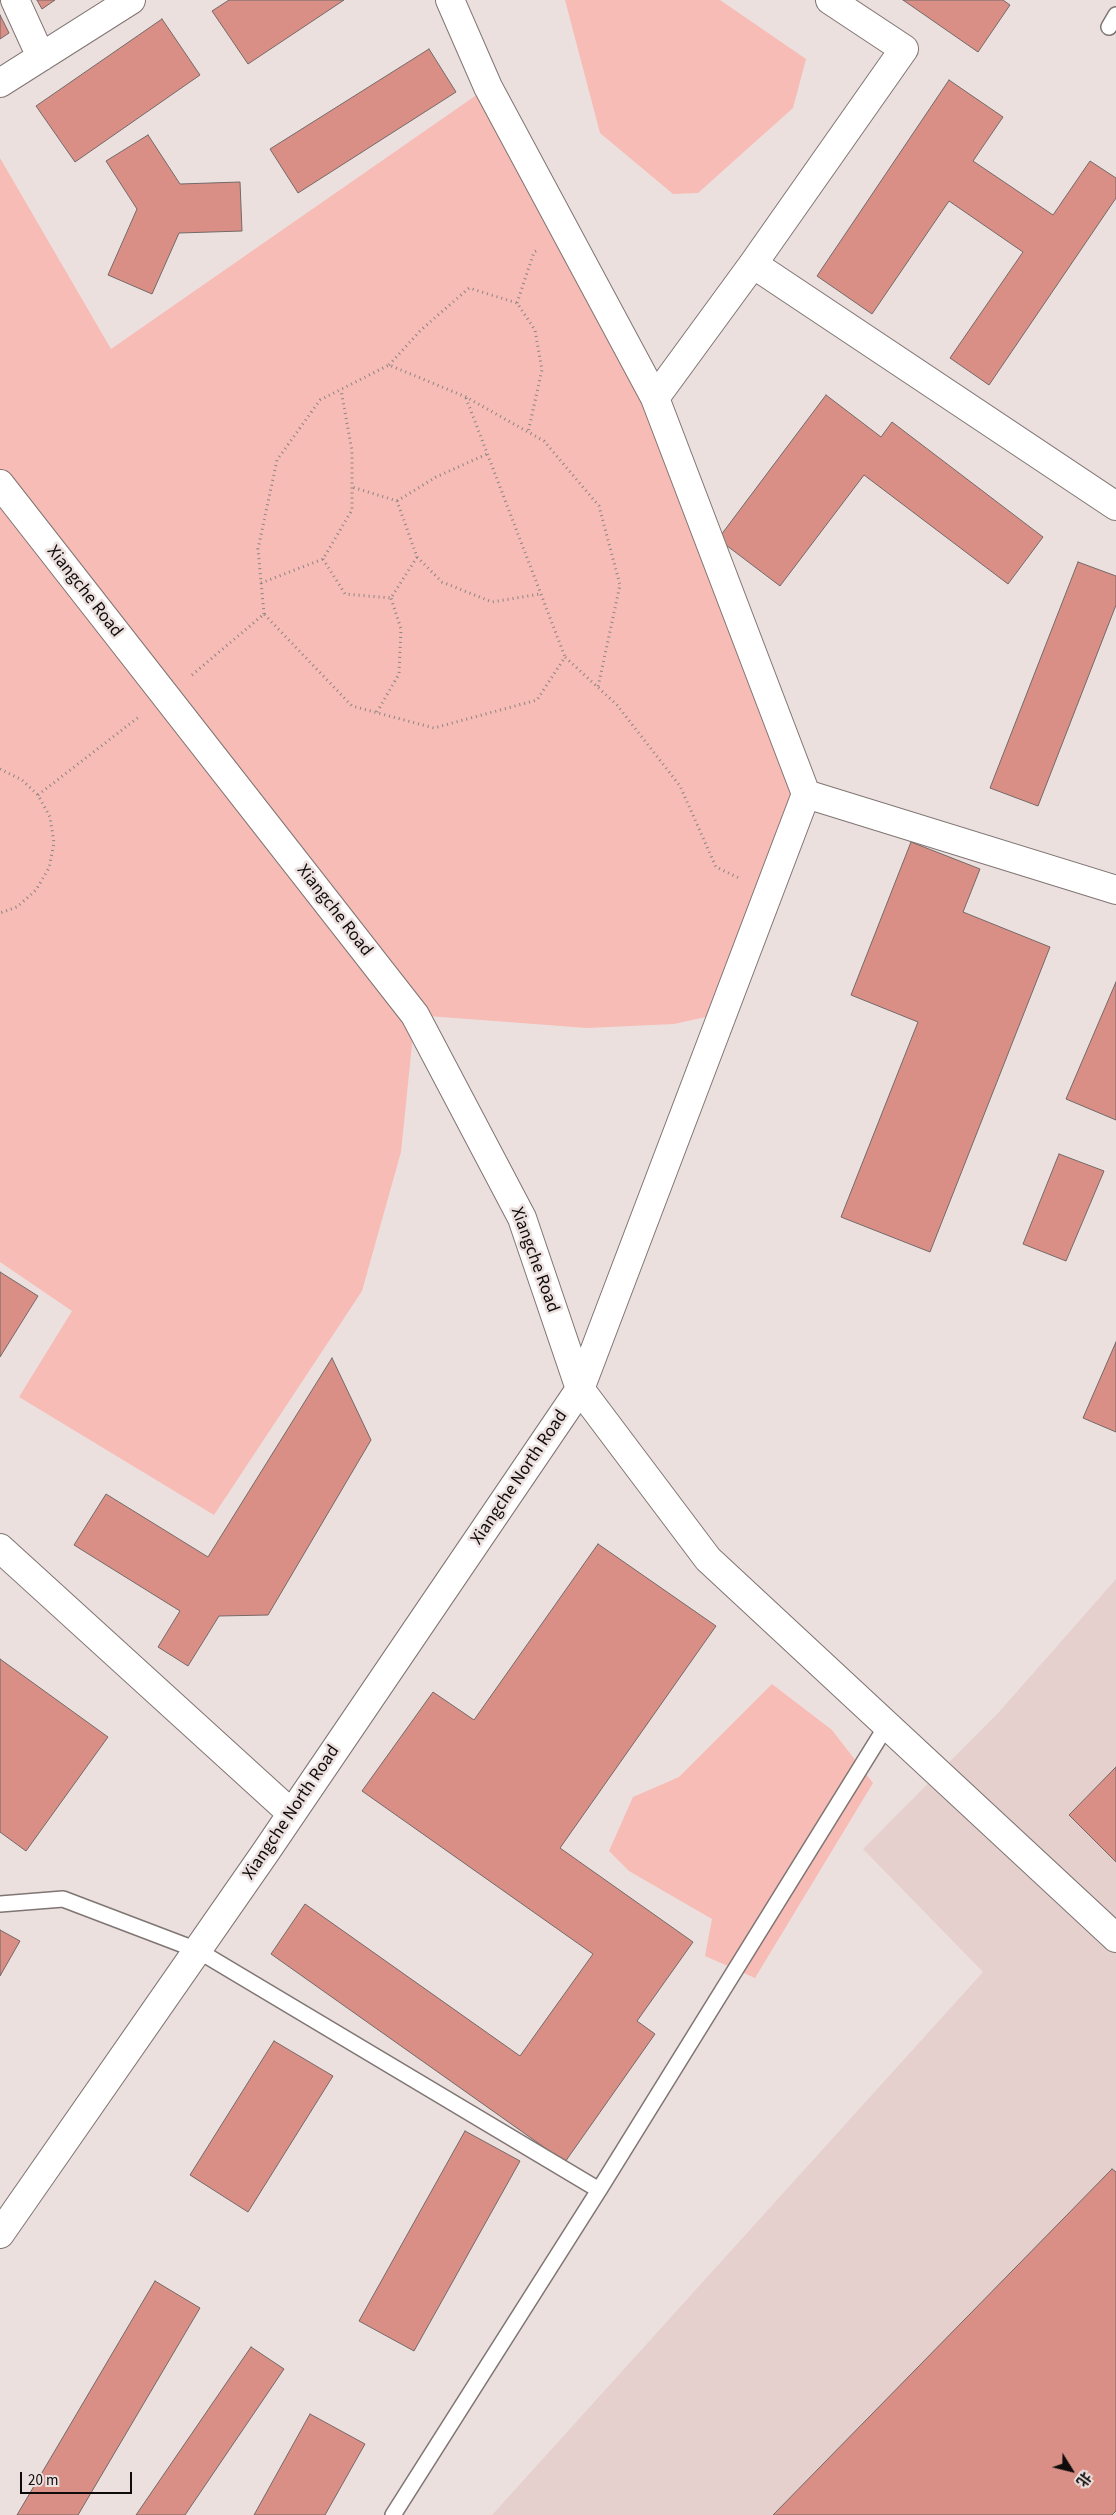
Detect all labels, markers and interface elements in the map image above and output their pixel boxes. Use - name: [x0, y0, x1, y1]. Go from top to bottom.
- street label: Xiangche Road: [41, 542, 127, 642]
- street label: Xiangche Road: [291, 861, 377, 961]
- street label: Xiangche Road: [505, 1204, 563, 1316]
- street label: Xiangche North Road: [467, 1407, 573, 1549]
- street label: Xiangche North Road: [239, 1742, 345, 1884]
- north arrow: [1046, 2445, 1096, 2495]
- scale bar: [22, 2462, 135, 2494]
- text: 北: [1071, 2467, 1095, 2490]
- text: 20 m: [28, 2470, 58, 2491]

